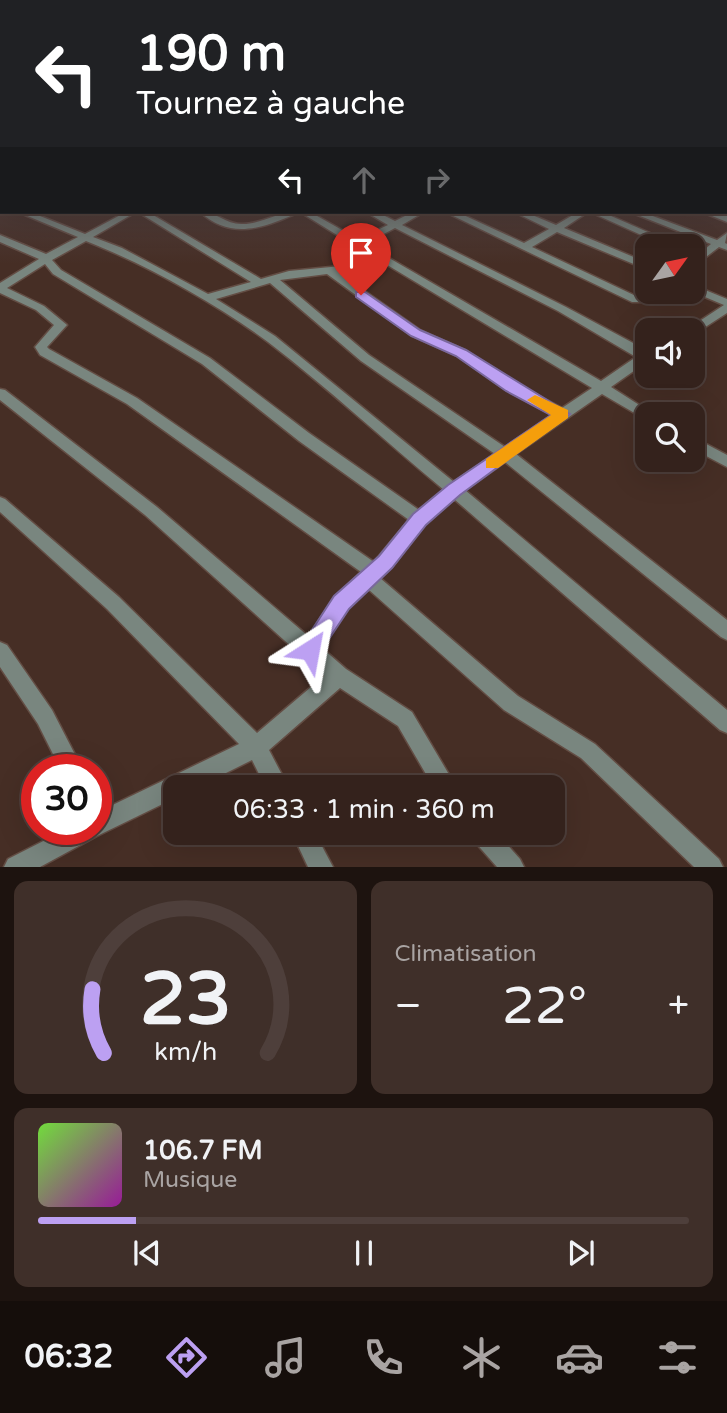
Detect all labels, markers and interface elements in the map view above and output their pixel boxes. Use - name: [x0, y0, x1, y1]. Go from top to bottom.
- text: 190 m: [136, 25, 286, 84]
- icon: left: [21, 28, 112, 119]
- text: Tournez à gauche: [136, 85, 405, 123]
- icon: left: [272, 161, 310, 199]
- icon: ahead: [345, 161, 383, 199]
- icon: right: [418, 161, 456, 199]
- pin: [331, 223, 391, 295]
- icon: arrive: [342, 234, 380, 272]
- north arrow: [635, 234, 705, 304]
- map controls: [635, 234, 705, 472]
- button: sound: [635, 318, 705, 388]
- button: search: [635, 402, 705, 472]
- position arrow: [273, 613, 347, 687]
- speed limit sign: 30: [21, 754, 112, 845]
- text: 06:33 · 1 min · 360 m: [233, 794, 495, 825]
- text: Climatisation: [395, 940, 536, 968]
- text: 23: [140, 957, 231, 1045]
- text: 22°: [502, 975, 587, 1038]
- text: −: [395, 983, 422, 1029]
- text: +: [668, 983, 689, 1029]
- text: km/h: [154, 1037, 217, 1067]
- text: 106.7 FM: [143, 1135, 263, 1166]
- text: Musique: [143, 1166, 237, 1194]
- icon: previous: [128, 1234, 166, 1272]
- icon: pause: [345, 1234, 383, 1272]
- icon: next: [562, 1234, 600, 1272]
- icon: directions: [162, 1333, 211, 1382]
- icon: music: [261, 1333, 310, 1382]
- icon: phone: [359, 1333, 408, 1382]
- icon: climate: [457, 1333, 506, 1382]
- icon: car: [555, 1333, 604, 1382]
- icon: filters: [653, 1333, 702, 1382]
- text: 06:32: [25, 1338, 113, 1376]

